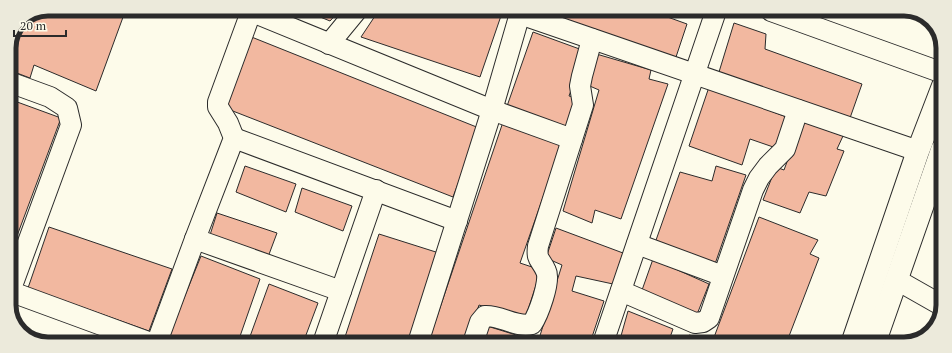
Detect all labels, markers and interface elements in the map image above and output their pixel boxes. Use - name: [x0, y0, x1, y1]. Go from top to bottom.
- scale bar: [14, 12, 66, 38]
- text: 20 m: [20, 18, 47, 33]

